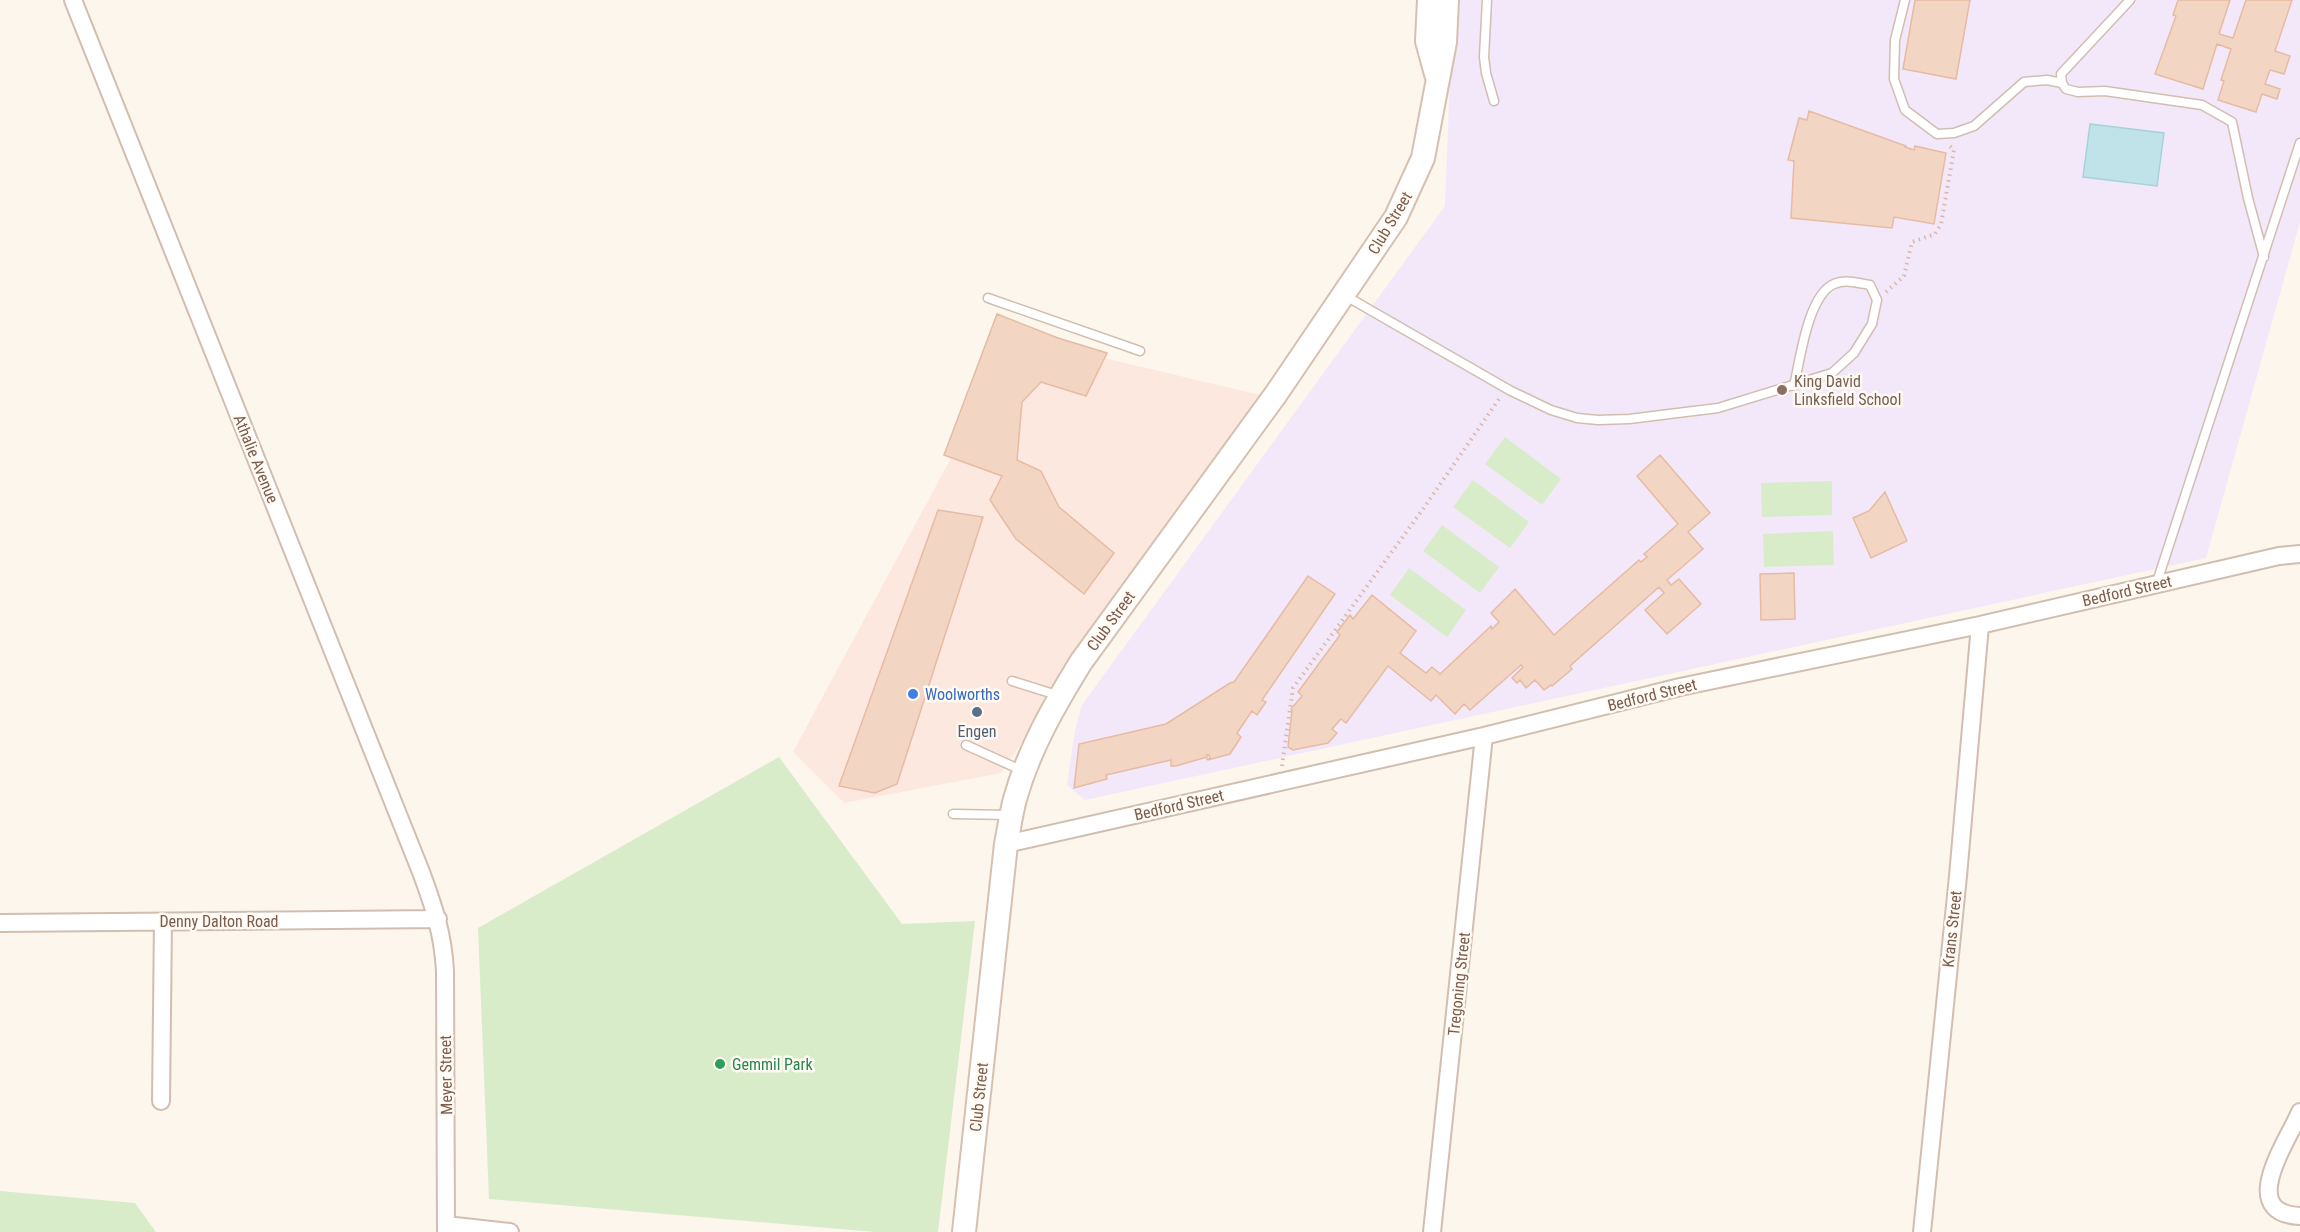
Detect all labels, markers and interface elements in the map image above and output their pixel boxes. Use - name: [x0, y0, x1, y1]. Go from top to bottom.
- street label: Club Street: [1364, 188, 1416, 258]
- place label: King David Linksfield School: [1794, 372, 1901, 409]
- marker: King David Linksfield School: [1775, 383, 1789, 397]
- street label: Athalie Avenue: [230, 412, 282, 506]
- street label: Bedford Street: [2080, 571, 2174, 611]
- street label: Club Street: [1083, 587, 1139, 655]
- street label: Bedford Street: [1606, 675, 1699, 715]
- place label: Woolworths: [925, 685, 1000, 704]
- marker: Woolworths: [906, 687, 920, 701]
- marker: Engen: [970, 705, 984, 719]
- place label: Engen: [958, 722, 996, 741]
- street label: Bedford Street: [1132, 785, 1226, 825]
- street label: Krans Street: [1939, 889, 1966, 968]
- street label: Denny Dalton Road: [159, 912, 279, 931]
- street label: Tregoning Street: [1444, 931, 1474, 1037]
- street label: Meyer Street: [436, 1035, 456, 1115]
- place label: Gemmil Park: [732, 1055, 813, 1074]
- marker: Gemmil Park: [713, 1057, 727, 1071]
- street label: Club Street: [966, 1061, 992, 1133]

